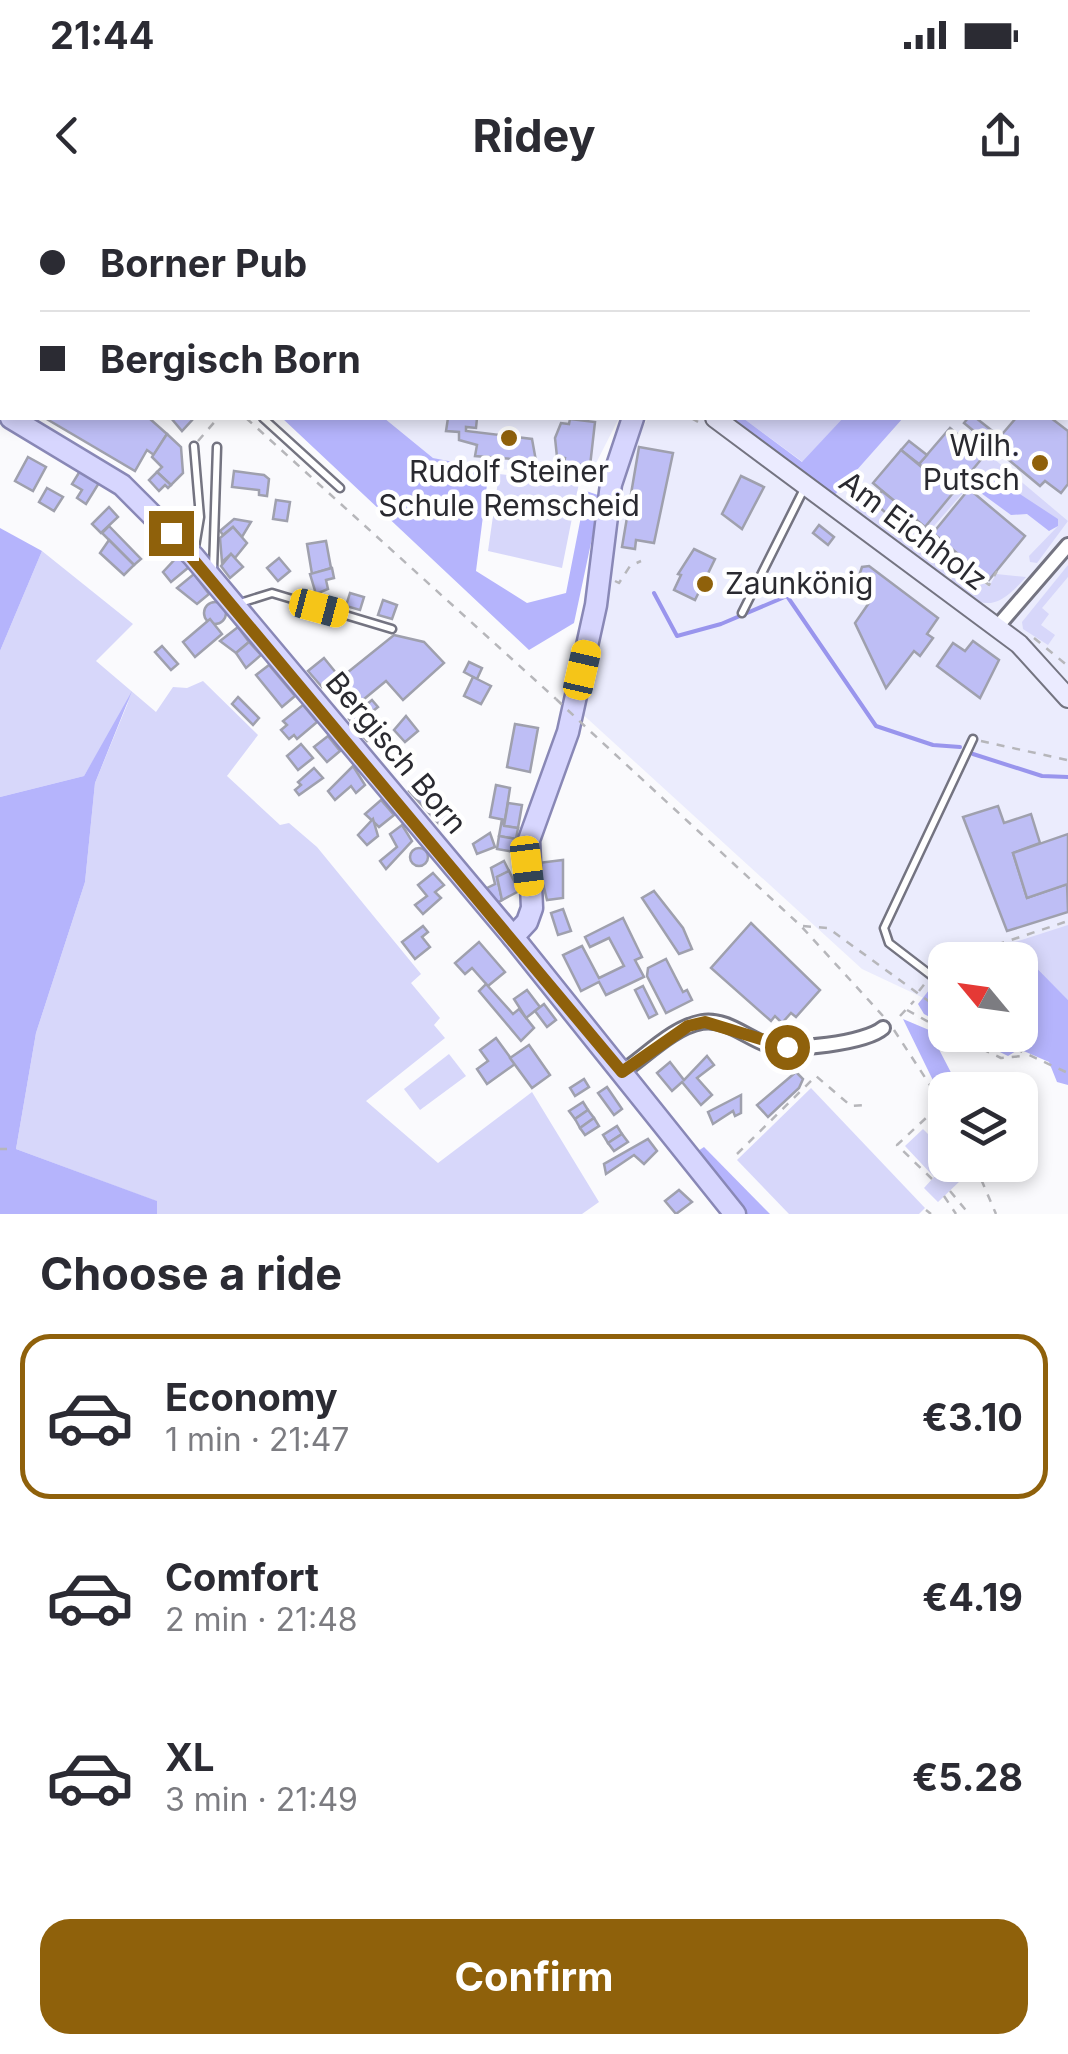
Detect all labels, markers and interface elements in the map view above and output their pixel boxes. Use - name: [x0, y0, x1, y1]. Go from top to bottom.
- text: 21:44: [50, 12, 154, 58]
- icon: back: [40, 108, 95, 163]
- text: Ridey: [472, 108, 596, 163]
- icon: share: [973, 108, 1028, 163]
- text: Borner Pub: [100, 240, 307, 286]
- text: Bergisch Born: [100, 336, 361, 382]
- marker: Rudolf Steiner Schule Remscheid: [498, 427, 520, 449]
- place label: Wilh. Putsch: [923, 427, 1020, 497]
- marker: Wilh. Putsch: [1029, 452, 1051, 474]
- place label: Rudolf Steiner Schule Remscheid: [378, 453, 640, 523]
- street label: Am Eichholz: [833, 463, 994, 597]
- route end: [149, 511, 194, 556]
- place label: Zaunkönig: [725, 565, 873, 601]
- marker: Zaunkönig: [694, 573, 716, 595]
- car: [286, 586, 352, 630]
- car: [561, 637, 603, 703]
- street label: Bergisch Born: [319, 664, 475, 840]
- car: [508, 834, 546, 898]
- north arrow: [928, 942, 1038, 1052]
- map controls: [928, 942, 1038, 1182]
- route start: [765, 1025, 810, 1070]
- button: layers: [928, 1072, 1038, 1182]
- text: Choose a ride: [40, 1246, 342, 1301]
- icon: car: [45, 1372, 135, 1462]
- text: Economy: [165, 1374, 338, 1420]
- text: €3.10: [922, 1394, 1023, 1440]
- text: 1 min · 21:47: [165, 1420, 349, 1459]
- icon: car: [45, 1552, 135, 1642]
- text: Comfort: [165, 1554, 319, 1600]
- text: €4.19: [922, 1574, 1023, 1620]
- text: 2 min · 21:48: [165, 1600, 358, 1639]
- icon: car: [45, 1732, 135, 1822]
- text: XL: [165, 1734, 215, 1780]
- text: €5.28: [912, 1754, 1023, 1800]
- text: 3 min · 21:49: [165, 1780, 358, 1819]
- button: Confirm: [40, 1919, 1028, 2034]

